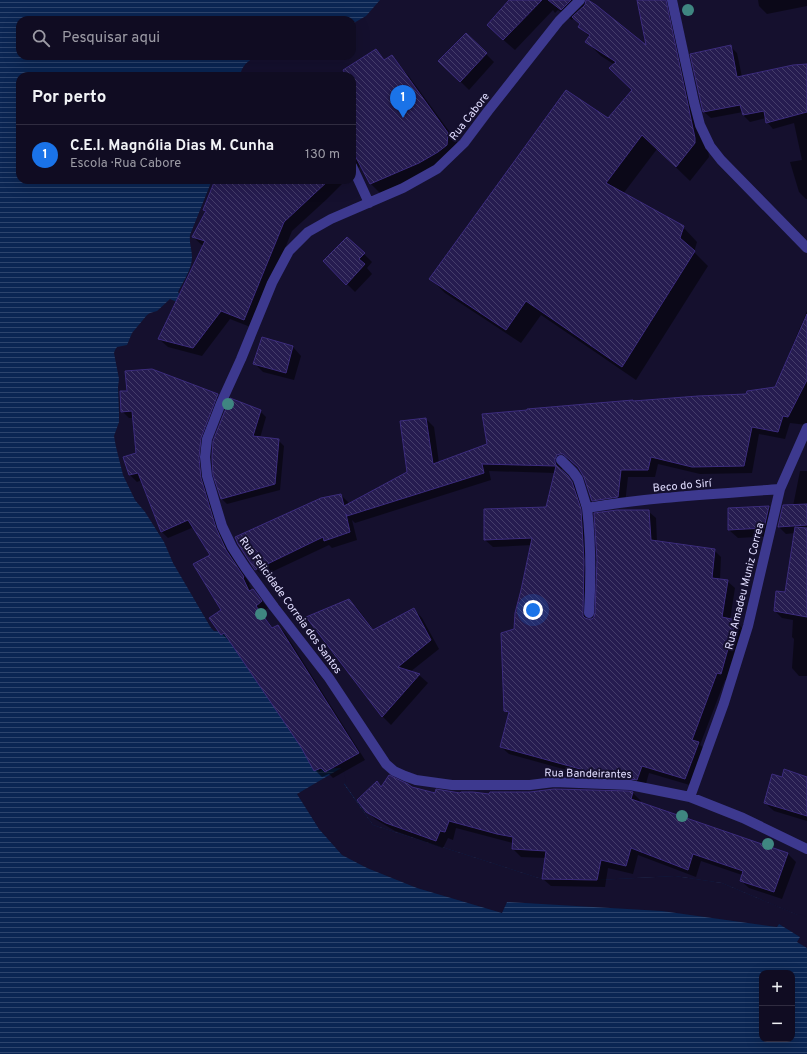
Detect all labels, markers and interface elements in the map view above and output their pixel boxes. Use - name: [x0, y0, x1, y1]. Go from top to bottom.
- search box: [16, 16, 356, 60]
- icon: search: [30, 27, 52, 49]
- text: Pesquisar aqui: [62, 29, 160, 48]
- pin: 1: [390, 85, 416, 118]
- text: Por perto: [32, 87, 106, 109]
- street label: Rua Cabore: [447, 90, 493, 143]
- text: C.E.I. Magnólia Dias M. Cunha: [70, 137, 274, 156]
- text: 1: [42, 147, 48, 163]
- text: 130 m: [305, 147, 340, 163]
- text: Escola · Rua Cabore: [70, 156, 181, 172]
- street label: Beco do Sirí: [652, 476, 713, 496]
- street label: Rua Amadeu Muniz Correa: [722, 521, 768, 651]
- street label: Rua Felicidade Correia dos Santos: [236, 534, 345, 677]
- your location: [523, 600, 543, 620]
- street label: Rua Bandeirantes: [544, 766, 632, 782]
- map controls: [759, 970, 795, 1042]
- button: +: [759, 970, 795, 1006]
- button: −: [759, 1006, 795, 1042]

